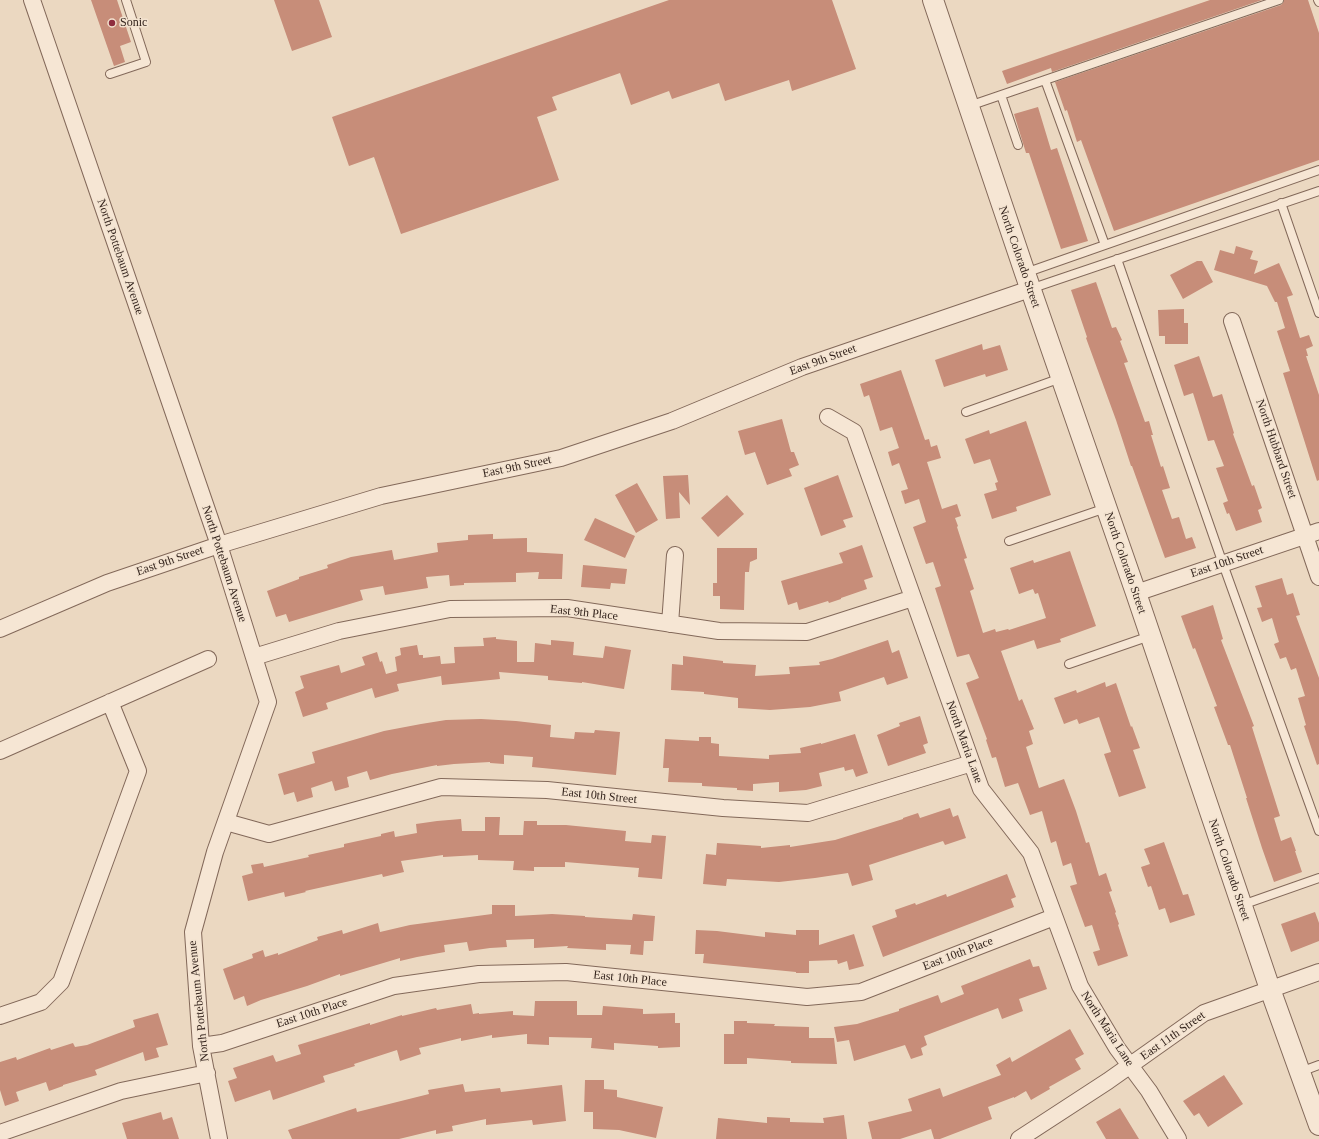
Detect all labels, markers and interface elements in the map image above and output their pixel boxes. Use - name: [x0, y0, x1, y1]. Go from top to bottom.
- place label: Sonic: [120, 16, 147, 30]
- marker: Sonic: [107, 18, 117, 28]
- street label: North Pottebaum Avenue: [93, 197, 147, 317]
- street label: North Colorado Street: [995, 204, 1043, 310]
- street label: East 9th Street: [788, 341, 858, 379]
- street label: North Hubbard Street: [1252, 398, 1300, 500]
- street label: East 9th Street: [481, 453, 553, 481]
- street label: North Pottebaum Avenue: [198, 504, 250, 624]
- street label: North Colorado Street: [1101, 510, 1149, 616]
- street label: East 9th Street: [135, 543, 205, 579]
- street label: East 10th Street: [1189, 543, 1265, 581]
- street label: East 9th Place: [549, 602, 619, 624]
- street label: North Maria Lane: [942, 699, 986, 785]
- street label: East 10th Street: [560, 785, 638, 807]
- street label: North Colorado Street: [1205, 817, 1253, 923]
- street label: East 10th Place: [921, 934, 995, 974]
- street label: North Pottebaum Avenue: [185, 940, 213, 1062]
- street label: East 10th Place: [592, 968, 668, 990]
- street label: North Maria Lane: [1077, 989, 1137, 1069]
- street label: East 10th Place: [275, 995, 349, 1031]
- street label: East 11th Street: [1138, 1008, 1208, 1064]

